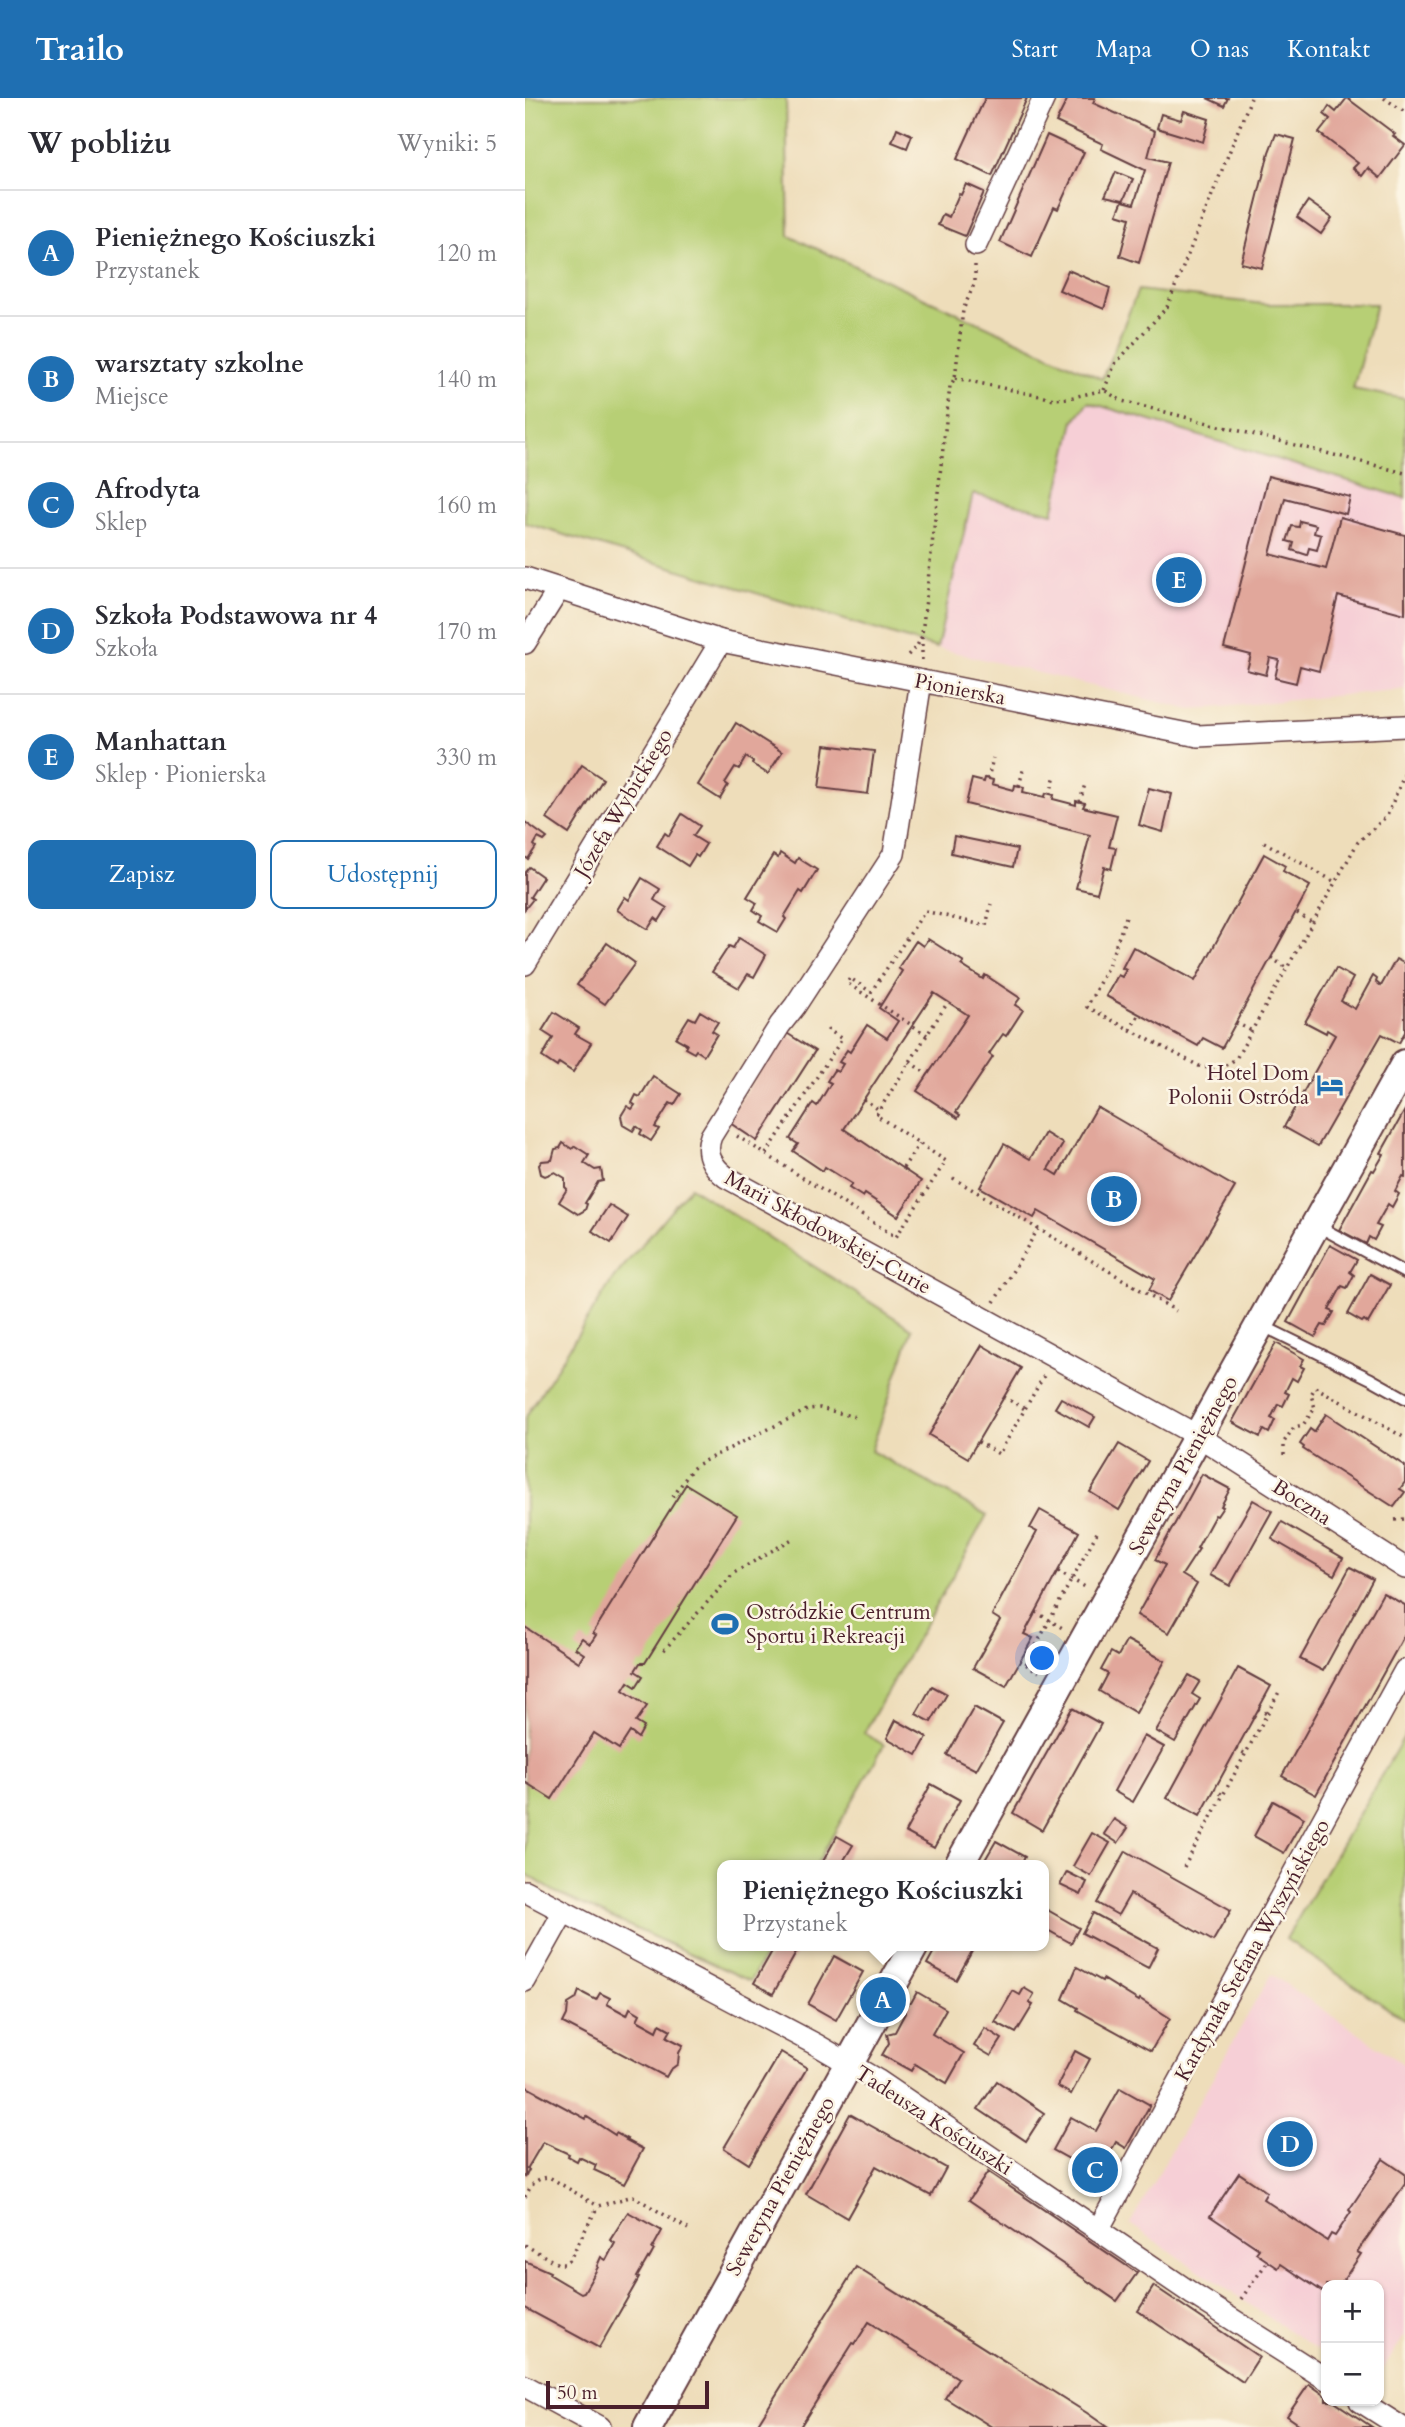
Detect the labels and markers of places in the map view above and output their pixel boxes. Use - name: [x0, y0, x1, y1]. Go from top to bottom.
- pin: E: [1156, 554, 1202, 606]
- place label: Hotel Dom Polonii Ostróda: [1168, 1059, 1309, 1112]
- hotel icon: Hotel Dom Polonii Ostróda: [1315, 1070, 1345, 1100]
- pin: B: [1091, 1173, 1137, 1225]
- place label: Ostródzkie Centrum Sportu i Rekreacji: [746, 1598, 931, 1651]
- sports icon: Ostródzkie Centrum Sportu i Rekreacji: [710, 1609, 740, 1639]
- pin: A: [860, 1974, 906, 2026]
- pin: D: [1267, 2118, 1313, 2170]
- pin: C: [1072, 2144, 1118, 2196]

